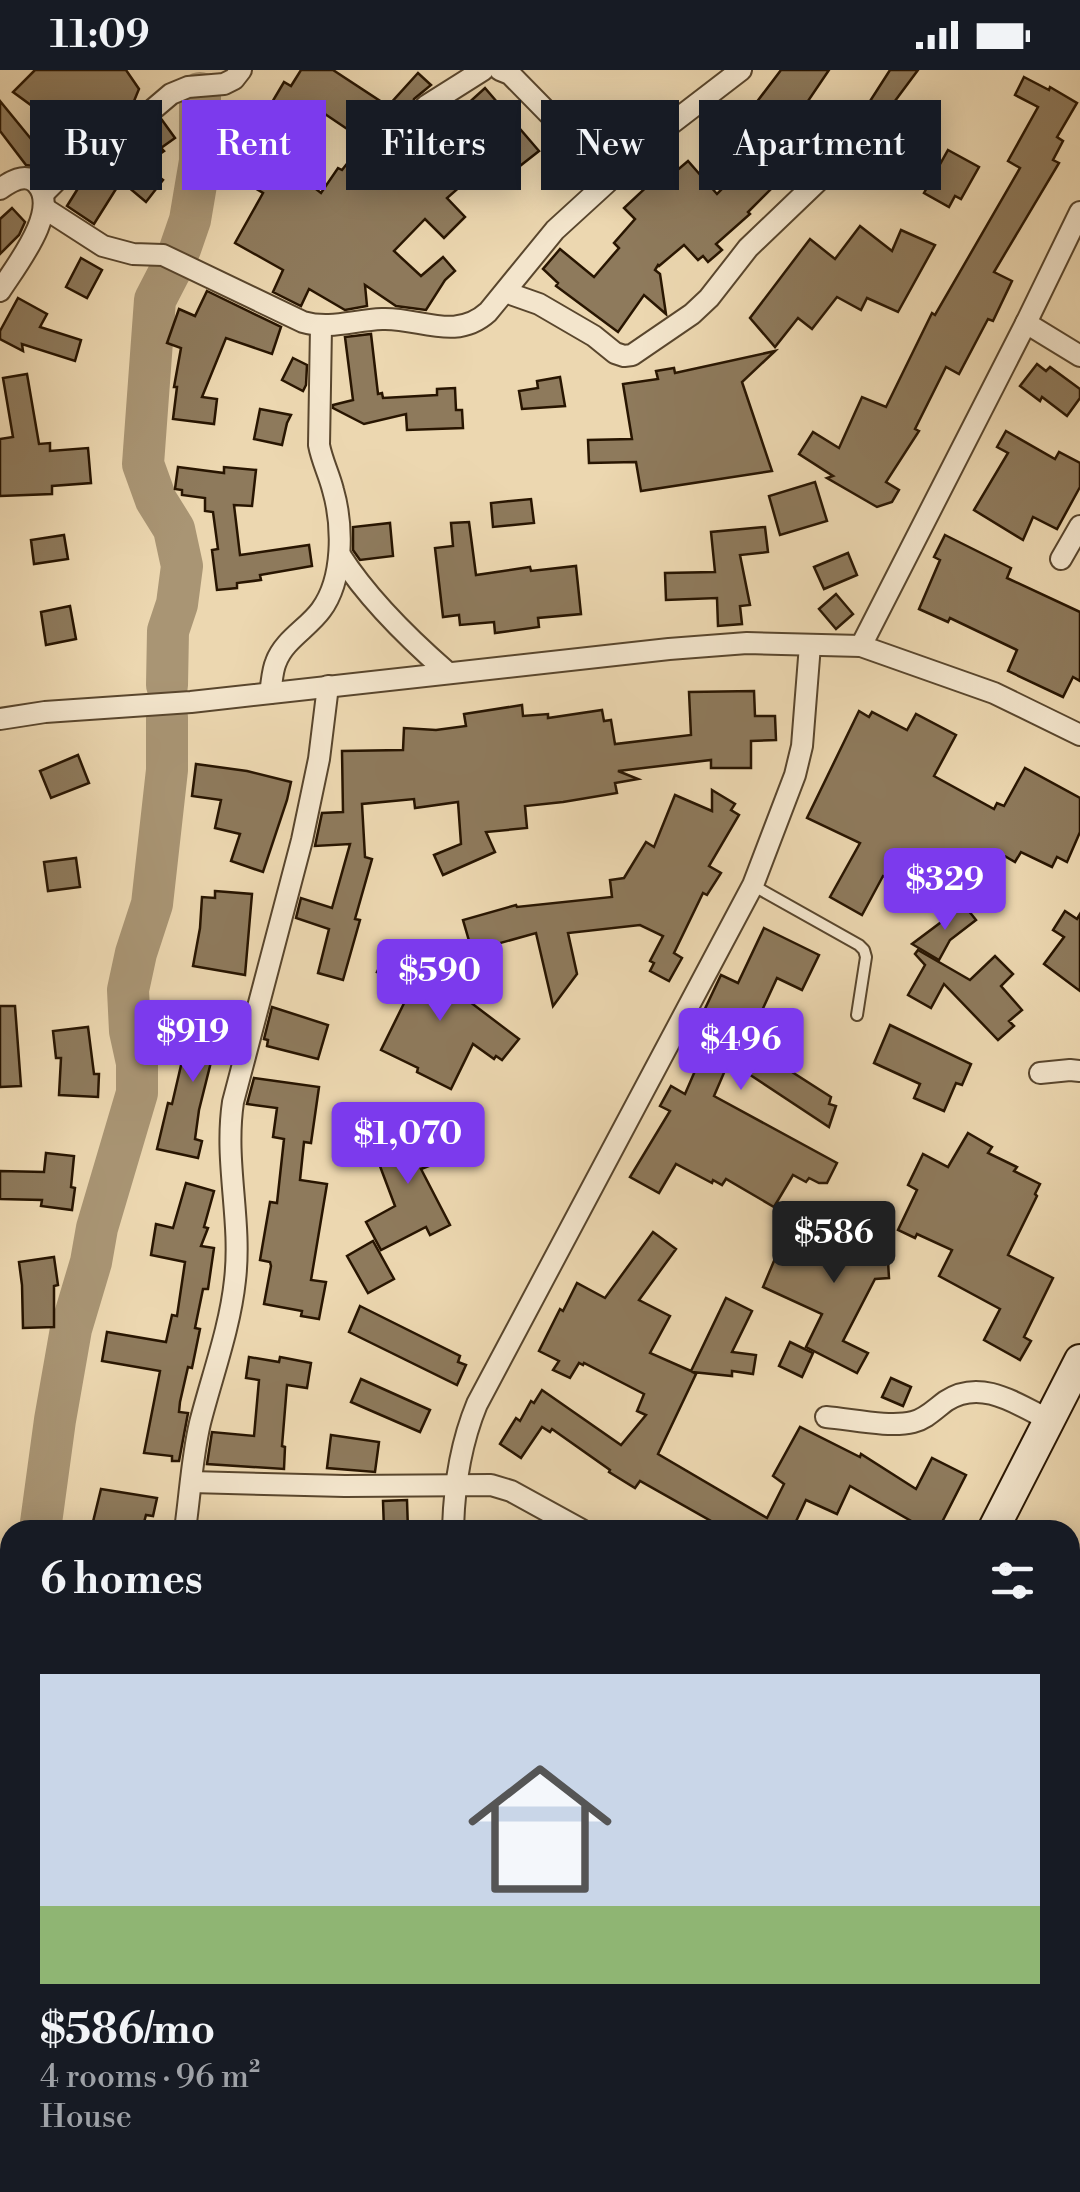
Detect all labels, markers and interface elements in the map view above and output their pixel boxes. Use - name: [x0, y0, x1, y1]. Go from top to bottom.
- text: 11:09: [50, 12, 150, 59]
- chip: Buy: [30, 100, 162, 190]
- chip: Rent: [182, 100, 326, 190]
- chip: Filters: [346, 100, 521, 190]
- chip: New: [541, 100, 679, 190]
- chip: Apartment: [699, 100, 941, 190]
- pin: $329: [886, 848, 1004, 933]
- text: $329: [906, 860, 984, 900]
- pin: $590: [381, 939, 499, 1024]
- text: $590: [399, 951, 481, 991]
- pin: $919: [134, 1000, 252, 1085]
- pin: $496: [682, 1008, 800, 1093]
- text: $919: [156, 1012, 230, 1052]
- text: $496: [701, 1020, 781, 1060]
- pin: $1,070: [327, 1102, 489, 1187]
- text: $1,070: [354, 1114, 462, 1154]
- pin: $586: [775, 1201, 893, 1286]
- text: $586: [794, 1213, 874, 1253]
- icon: filters: [985, 1553, 1040, 1608]
- text: 6 homes: [40, 1554, 203, 1607]
- icon: home: [450, 1739, 630, 1919]
- text: $586/mo: [40, 2004, 215, 2057]
- text: 4 rooms · 96 m²: [40, 2057, 260, 2097]
- text: House: [40, 2097, 132, 2137]

